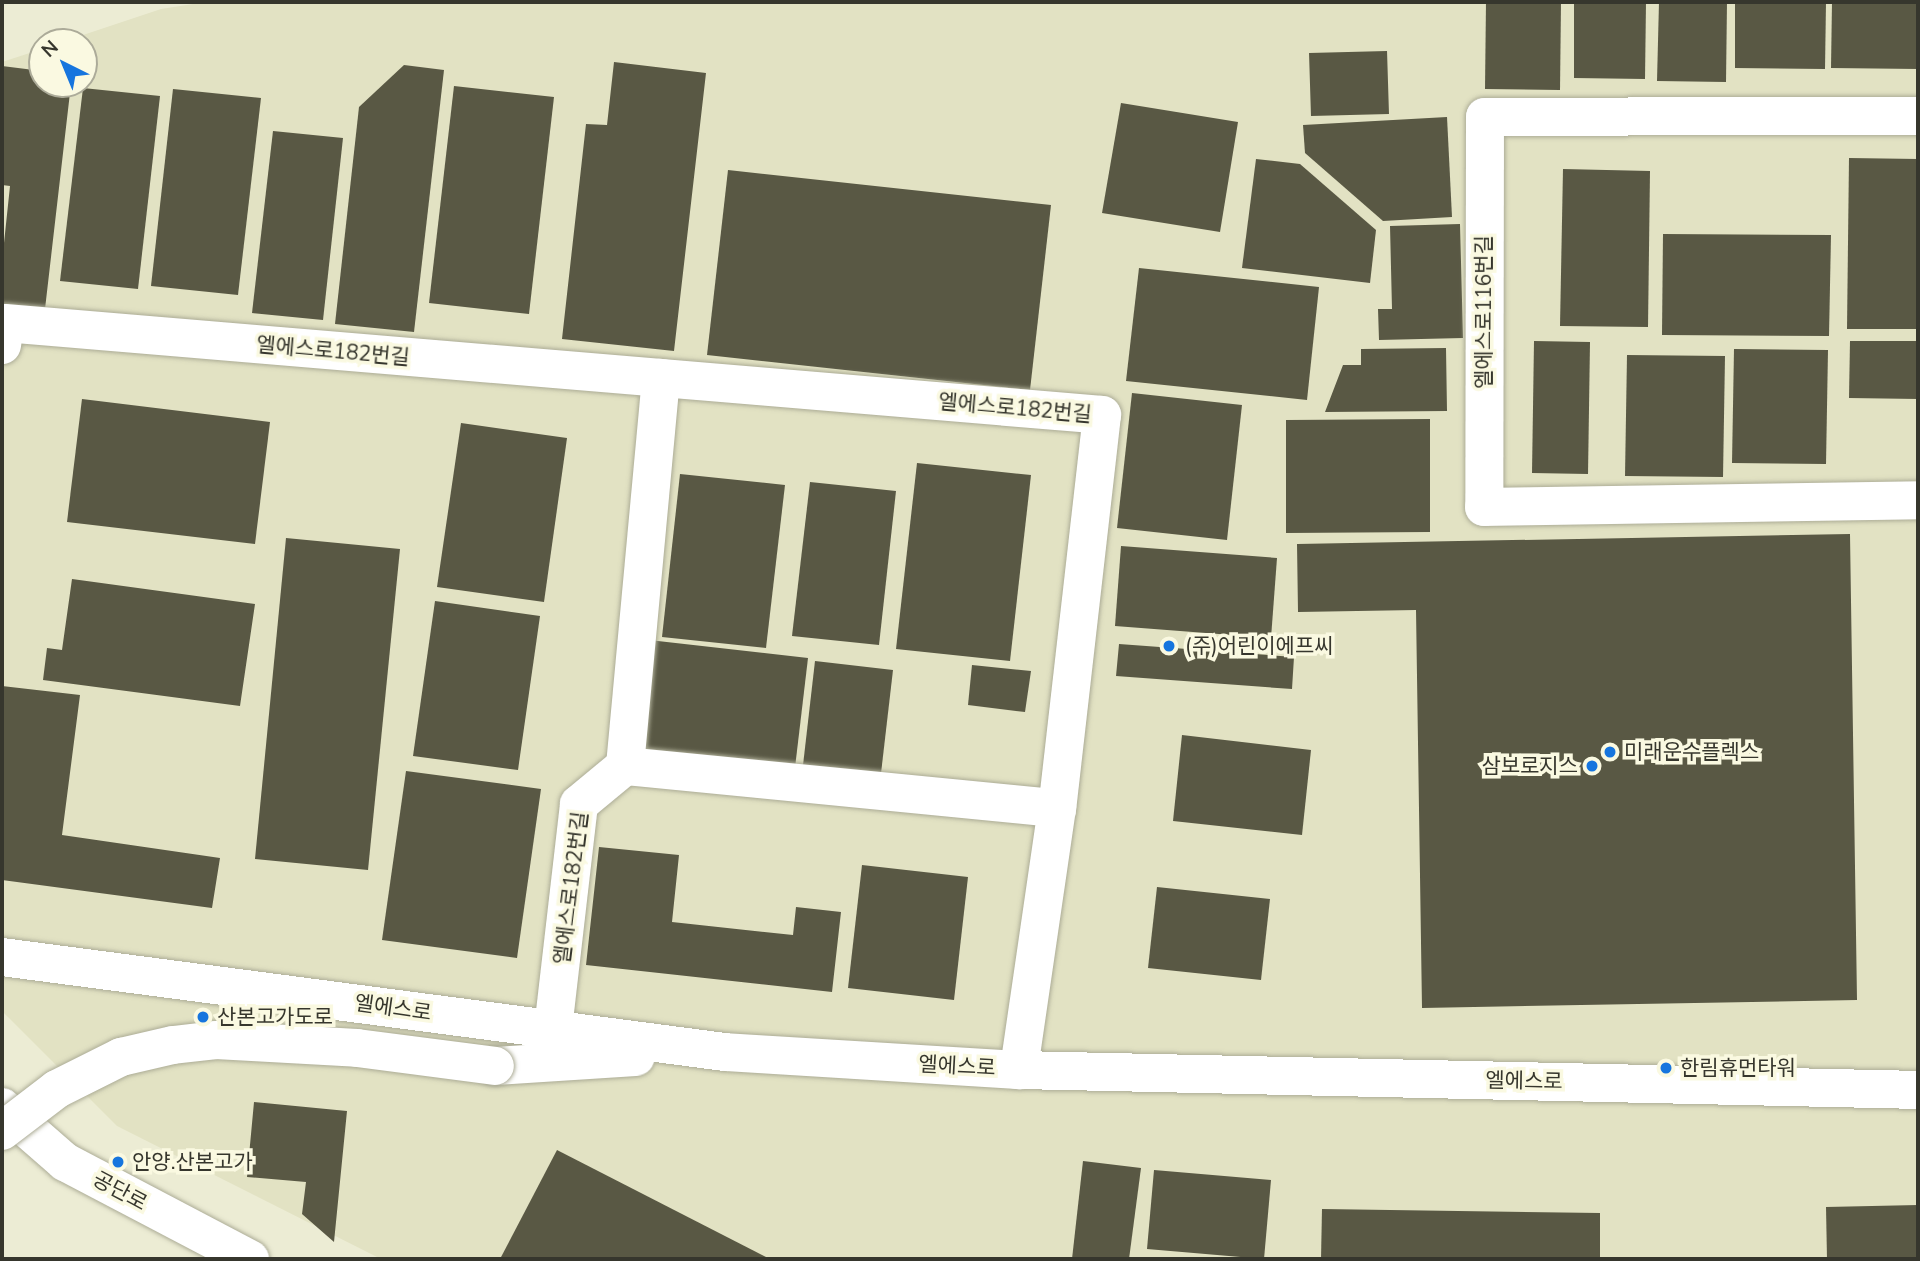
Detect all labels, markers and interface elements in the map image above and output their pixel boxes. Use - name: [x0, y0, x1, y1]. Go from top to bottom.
- north arrow: [28, 28, 98, 98]
- text: N: [36, 35, 64, 63]
- street label: 엘에스로116번길: [1471, 235, 1497, 389]
- street label: 엘에스로182번길: [255, 332, 411, 370]
- street label: 엘에스로182번길: [937, 389, 1093, 427]
- place label: (주)어린이에프씨: [1185, 633, 1334, 659]
- marker: (주)어린이에프씨: [1159, 636, 1179, 656]
- place label: 미래운수플렉스: [1624, 739, 1759, 765]
- marker: 미래운수플렉스: [1602, 744, 1618, 760]
- place label: 삼보로지스: [1481, 753, 1578, 779]
- marker: 삼보로지스: [1584, 758, 1600, 774]
- street label: 엘에스로182번길: [549, 810, 593, 966]
- street label: 엘에스로: [353, 990, 433, 1026]
- place label: 산본고가도로: [217, 1004, 333, 1030]
- marker: 산본고가도로: [195, 1009, 211, 1025]
- street label: 엘에스로: [918, 1051, 996, 1081]
- place label: 한림휴먼타워: [1680, 1055, 1796, 1081]
- marker: 한림휴먼타워: [1658, 1060, 1674, 1076]
- street label: 엘에스로: [1485, 1068, 1563, 1094]
- place label: 안양.산본고가: [132, 1149, 253, 1175]
- marker: 안양.산본고가: [110, 1154, 126, 1170]
- street label: 공단로: [88, 1166, 152, 1216]

